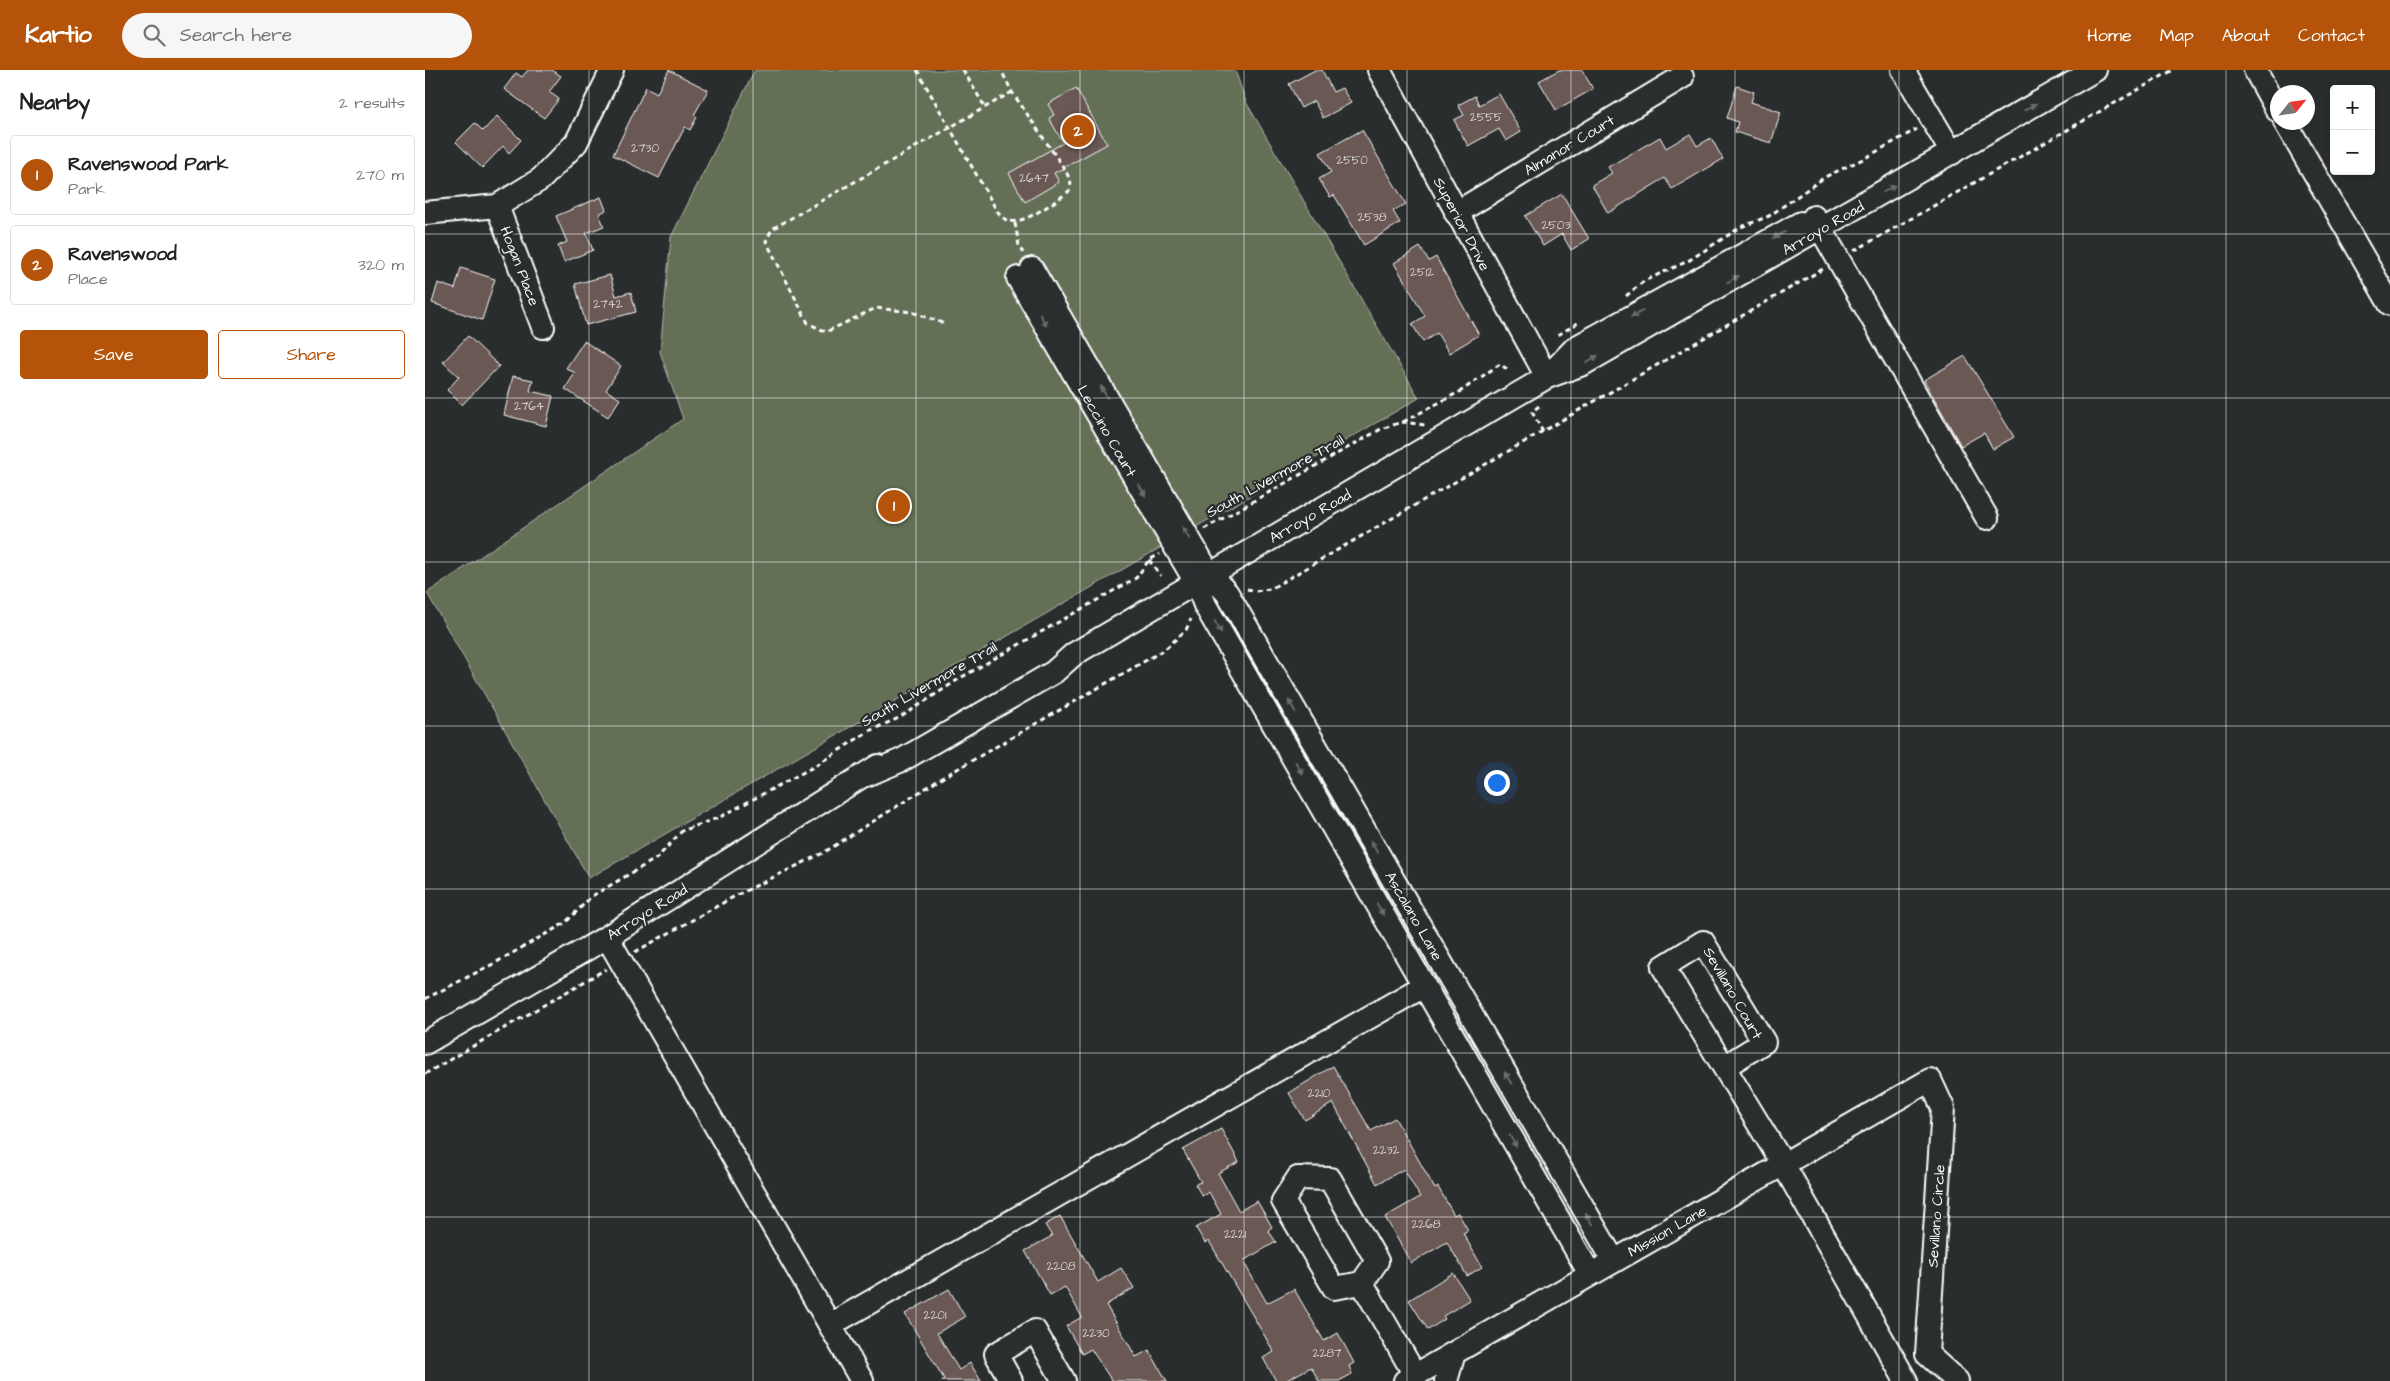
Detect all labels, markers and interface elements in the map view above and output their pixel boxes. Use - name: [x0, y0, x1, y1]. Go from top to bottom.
- search box: [122, 13, 472, 58]
- text: Kartio: [25, 18, 92, 52]
- icon: search: [140, 21, 168, 49]
- text: Search here: [180, 22, 292, 49]
- text: Home: [2087, 23, 2132, 48]
- text: Map: [2160, 23, 2194, 48]
- text: About: [2222, 23, 2270, 48]
- text: Contact: [2298, 23, 2365, 48]
- north arrow: [2270, 85, 2315, 130]
- map controls: [2330, 85, 2375, 175]
- button: +: [2330, 85, 2375, 130]
- text: Nearby: [20, 88, 90, 117]
- text: 2 results: [339, 92, 405, 114]
- one-way arrow: [2023, 103, 2036, 112]
- house number: 2555: [1470, 109, 1503, 126]
- street label: Almanor Court: [1520, 110, 1619, 181]
- pin: 2: [1062, 112, 1094, 150]
- button: −: [2330, 130, 2375, 175]
- house number: 2730: [631, 140, 659, 157]
- text: Ravenswood Park: [68, 151, 228, 178]
- house number: 2550: [1336, 152, 1368, 169]
- text: 1: [36, 164, 38, 186]
- text: 270 m: [356, 164, 404, 186]
- house number: 2647: [1019, 170, 1050, 187]
- street label: Superior Drive: [1428, 174, 1495, 275]
- text: Park: [68, 178, 105, 200]
- one-way arrow: [1883, 185, 1896, 194]
- street label: Arroyo Road: [1778, 196, 1869, 261]
- house number: 2538: [1357, 209, 1387, 226]
- house number: 2503: [1541, 217, 1571, 234]
- street label: Hogan Place: [494, 223, 544, 309]
- one-way arrow: [1772, 231, 1786, 239]
- text: Ravenswood: [68, 241, 177, 268]
- text: 2: [32, 254, 42, 276]
- text: 320 m: [358, 254, 404, 276]
- house number: 2512: [1410, 264, 1434, 281]
- text: Place: [68, 268, 108, 290]
- one-way arrow: [1726, 275, 1741, 283]
- house number: 2742: [593, 296, 623, 313]
- one-way arrow: [1629, 310, 1644, 318]
- one-way arrow: [1038, 313, 1047, 327]
- button: Save: [20, 330, 208, 379]
- button: Share: [218, 330, 405, 379]
- one-way arrow: [1584, 355, 1599, 363]
- street label: Leccino Court: [1072, 382, 1141, 481]
- one-way arrow: [1099, 386, 1108, 399]
- house number: 2764: [514, 398, 544, 415]
- street label: South Livermore Trail: [1203, 430, 1348, 523]
- one-way arrow: [1138, 484, 1147, 497]
- street label: Arroyo Road: [1265, 484, 1356, 549]
- pin: 1: [878, 487, 910, 525]
- one-way arrow: [1181, 526, 1190, 539]
- one-way arrow: [1214, 620, 1222, 635]
- street label: South Livermore Trail: [857, 637, 1001, 732]
- one-way arrow: [1288, 700, 1297, 713]
- one-way arrow: [1295, 761, 1303, 776]
- your location: [1484, 770, 1510, 796]
- one-way arrow: [1369, 840, 1378, 853]
- street label: Ascalano Lane: [1380, 868, 1448, 965]
- street label: Arroyo Road: [603, 879, 693, 946]
- one-way arrow: [1376, 902, 1384, 916]
- street label: Sevillano Court: [1698, 943, 1767, 1043]
- one-way arrow: [1504, 1071, 1512, 1086]
- house number: 2210: [1308, 1085, 1331, 1102]
- one-way arrow: [1509, 1134, 1518, 1148]
- house number: 2232: [1373, 1142, 1399, 1159]
- street label: Sevillano Circle: [1922, 1164, 1951, 1268]
- street label: Mission Lane: [1624, 1200, 1710, 1262]
- one-way arrow: [1585, 1212, 1594, 1225]
- house number: 2268: [1411, 1216, 1441, 1233]
- house number: 2221: [1224, 1226, 1247, 1243]
- house number: 2208: [1046, 1258, 1076, 1275]
- house number: 2201: [924, 1307, 947, 1324]
- house number: 2230: [1082, 1325, 1110, 1342]
- house number: 2287: [1313, 1345, 1342, 1362]

